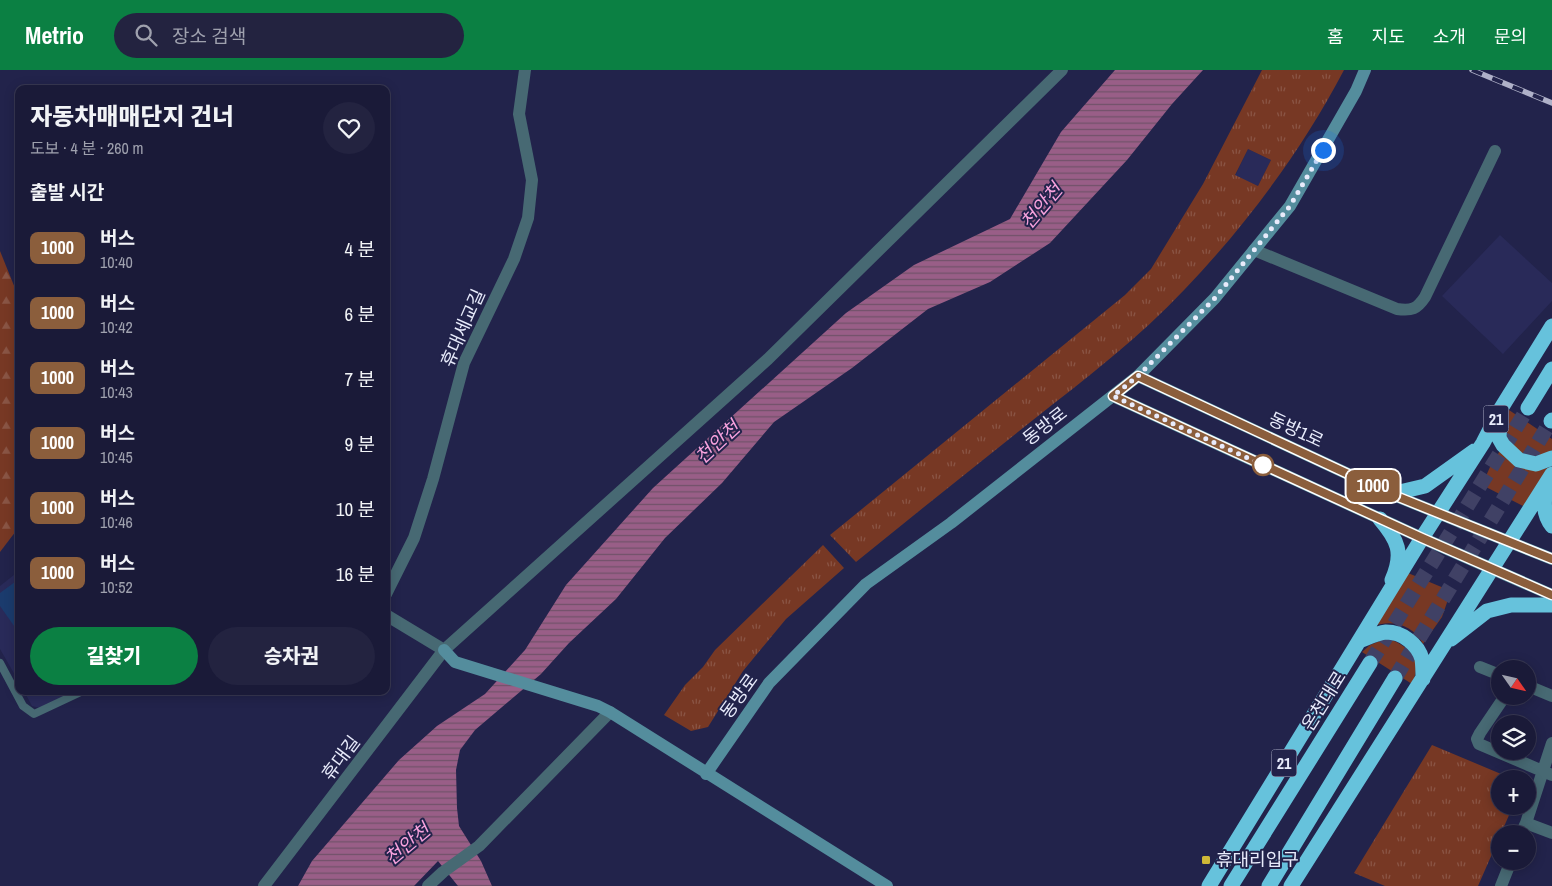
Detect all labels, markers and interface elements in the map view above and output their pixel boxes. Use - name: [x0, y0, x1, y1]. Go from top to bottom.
- search box: [114, 13, 464, 58]
- text: Metrio: [25, 19, 84, 51]
- icon: search: [132, 21, 160, 49]
- text: 장소 검색: [172, 23, 246, 49]
- text: 홈: [1327, 24, 1344, 49]
- text: 지도: [1372, 24, 1405, 49]
- text: 소개: [1433, 24, 1466, 49]
- text: 문의: [1494, 24, 1527, 49]
- text: 자동차매매단지 건너: [30, 100, 234, 132]
- button: heart: [323, 102, 375, 154]
- text: 도보 · 4 분 · 260 m: [30, 137, 143, 159]
- your location: [1311, 138, 1336, 163]
- water label: 천안천: [1014, 176, 1069, 234]
- text: 출발 시간: [30, 179, 104, 205]
- text: 버스: [100, 225, 135, 251]
- text: 1000: [41, 235, 74, 260]
- text: 4 분: [345, 236, 375, 262]
- text: 10:40: [100, 251, 133, 273]
- street label: 휴대세교길: [434, 285, 491, 371]
- text: 버스: [100, 290, 135, 316]
- text: 1000: [41, 300, 74, 325]
- text: 6 분: [345, 301, 375, 327]
- text: 10:42: [100, 316, 133, 338]
- text: 버스: [100, 355, 135, 381]
- text: 1000: [41, 365, 74, 390]
- text: 7 분: [345, 366, 375, 392]
- text: 10:43: [100, 381, 133, 403]
- street label: 동방로: [1017, 400, 1072, 451]
- street label: 동방1로: [1265, 406, 1328, 453]
- road number: 21: [1484, 406, 1508, 432]
- water label: 천안천: [689, 414, 746, 469]
- text: 버스: [100, 420, 135, 446]
- text: 1000: [41, 430, 74, 455]
- text: 9 분: [345, 431, 375, 457]
- text: 10:45: [100, 446, 133, 468]
- unlabelled marker: [1252, 454, 1274, 476]
- line badge: 1000: [1338, 470, 1408, 502]
- text: 1000: [1357, 473, 1389, 498]
- text: 버스: [100, 485, 135, 511]
- text: 1000: [41, 495, 74, 520]
- text: 10 분: [336, 496, 375, 522]
- text: 10:46: [100, 511, 133, 533]
- text: 버스: [100, 550, 135, 576]
- text: 1000: [41, 560, 74, 585]
- text: 16 분: [336, 561, 375, 587]
- text: 10:52: [100, 576, 133, 598]
- button: 길찾기: [30, 627, 198, 685]
- button: 승차권: [208, 627, 375, 685]
- north arrow: [1491, 660, 1536, 705]
- map controls: [1491, 660, 1536, 870]
- street label: 온천대로: [1295, 666, 1352, 735]
- street label: 동방로: [714, 668, 763, 723]
- button: layers: [1491, 715, 1536, 760]
- street label: 휴대길: [316, 730, 366, 785]
- road number: 21: [1272, 750, 1296, 776]
- button: +: [1491, 770, 1536, 815]
- water label: 천안천: [379, 816, 437, 871]
- button: −: [1491, 825, 1536, 870]
- place label: 휴대리입구: [1216, 847, 1299, 872]
- marker: 휴대리입구: [1200, 854, 1212, 866]

